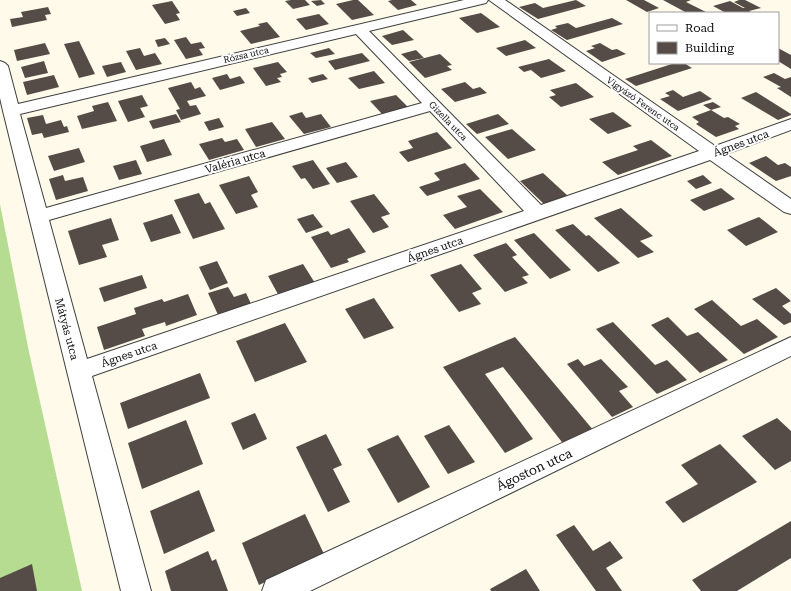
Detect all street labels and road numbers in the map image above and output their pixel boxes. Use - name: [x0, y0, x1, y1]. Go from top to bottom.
- street label: Rózsa utca: [222, 45, 270, 65]
- street label: Vigyázó Ferenc utca: [605, 75, 682, 133]
- street label: Gizella utca: [427, 99, 469, 143]
- street label: Ágnes utca: [711, 126, 771, 160]
- street label: Valéria utca: [203, 147, 267, 176]
- street label: Ágnes utca: [405, 233, 465, 265]
- street label: Mátyás utca: [52, 297, 81, 362]
- street label: Ágnes utca: [99, 338, 159, 370]
- street label: Ágoston utca: [493, 444, 575, 494]

